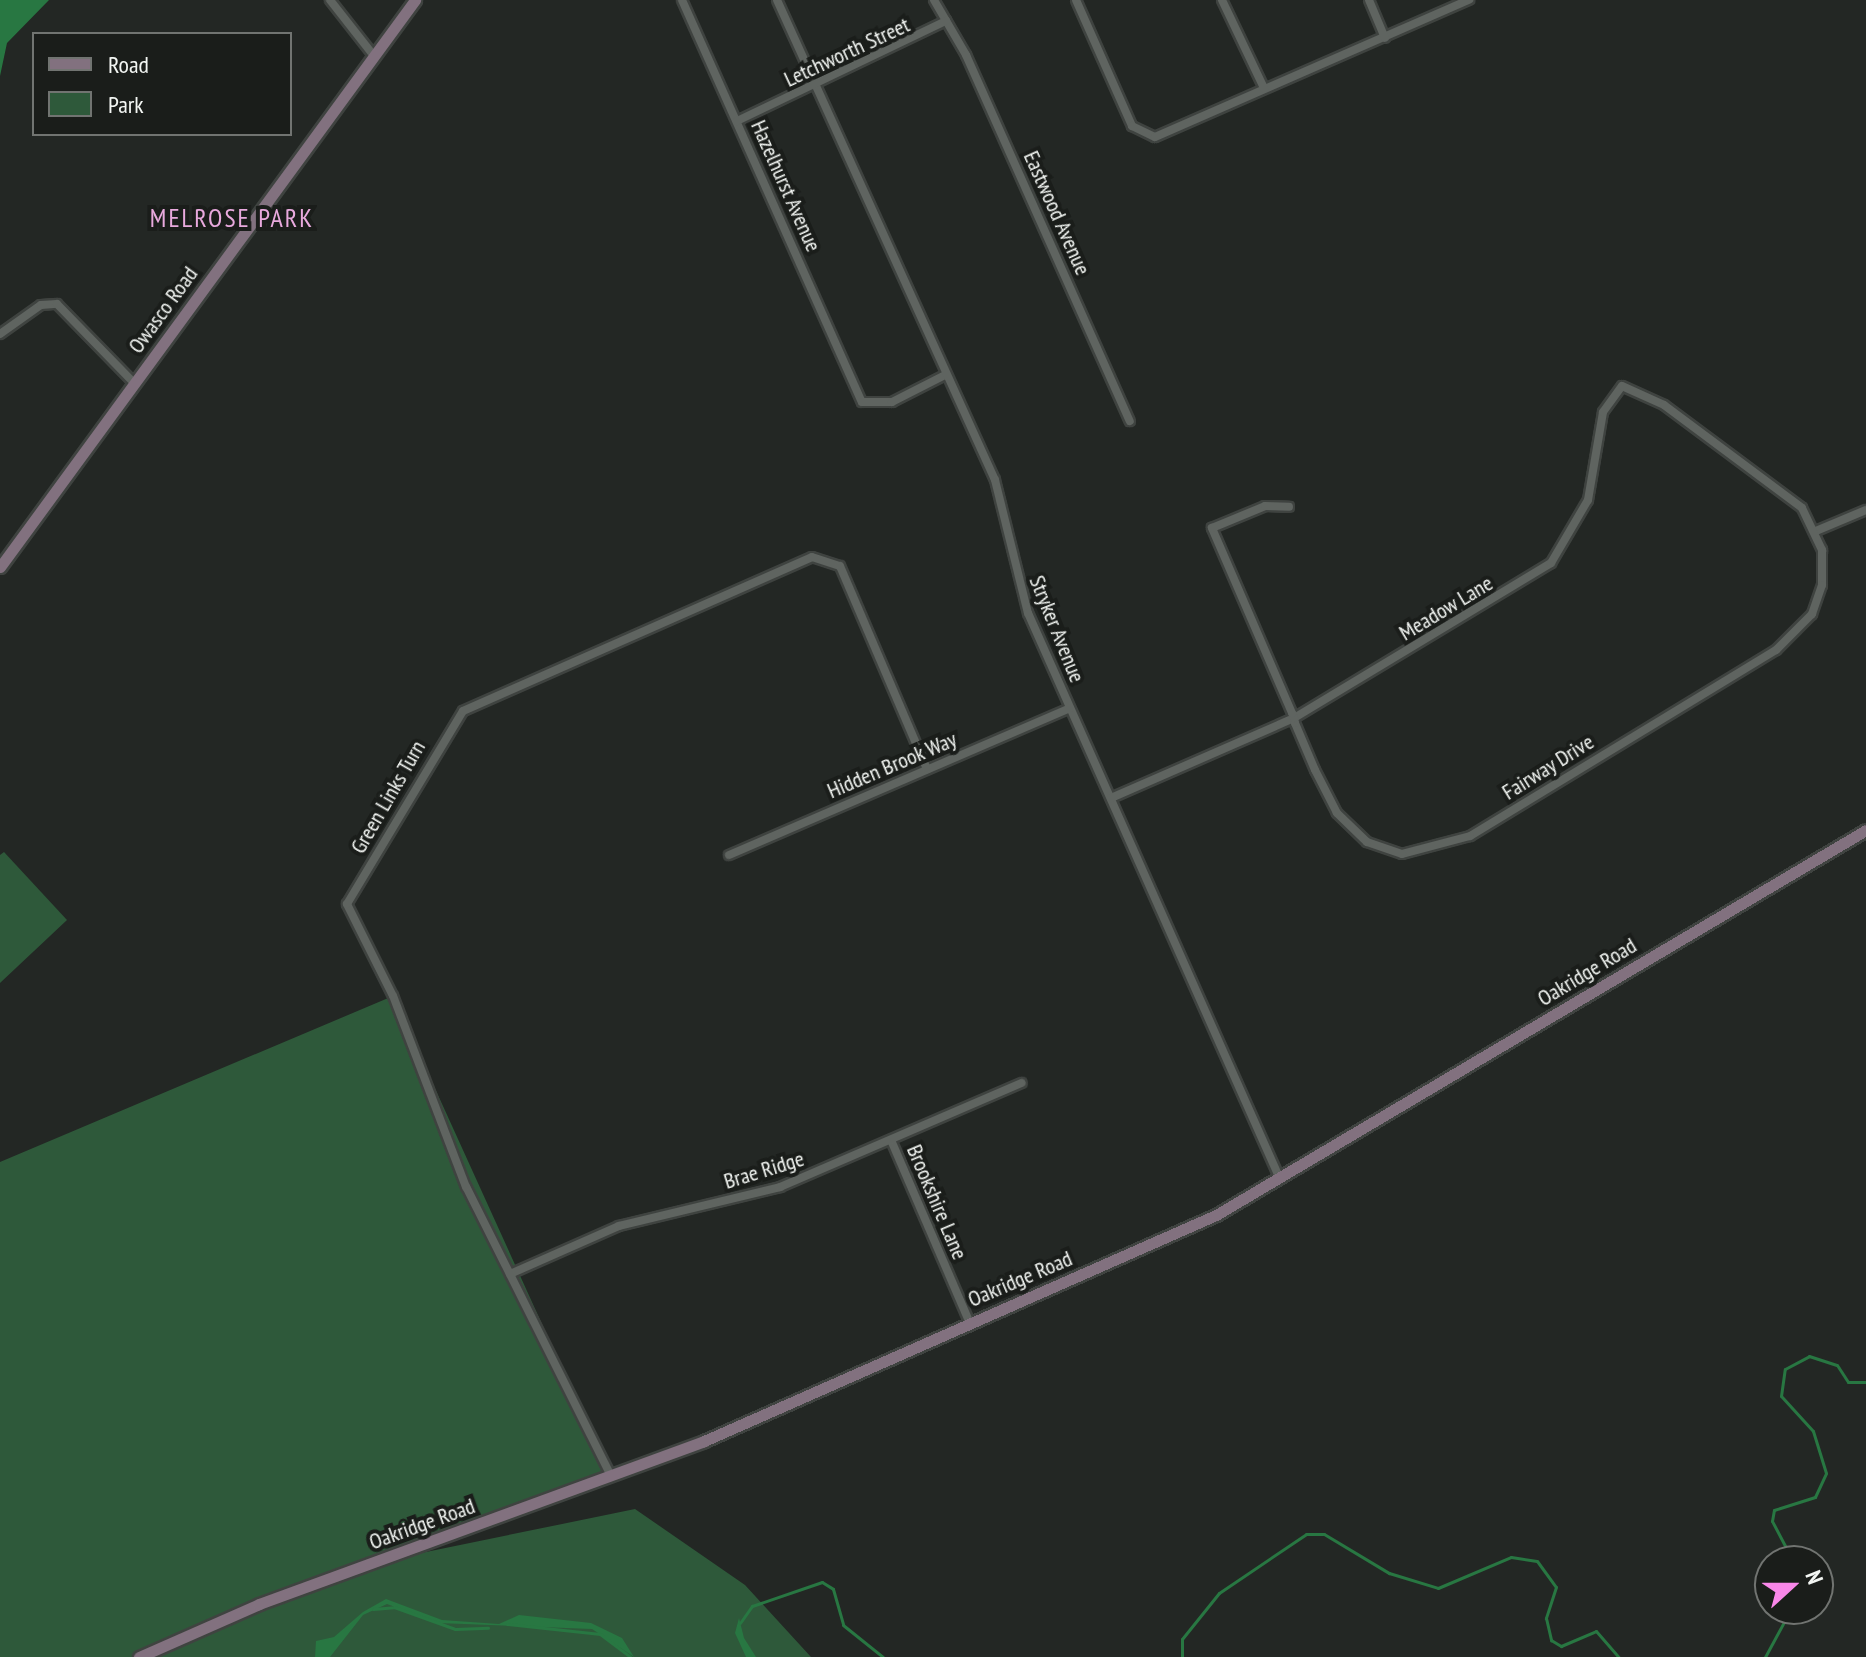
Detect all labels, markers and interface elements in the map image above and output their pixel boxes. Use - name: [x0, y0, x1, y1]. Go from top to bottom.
- street label: Letchworth Street: [780, 11, 914, 93]
- legend: [32, 32, 292, 136]
- text: Road: [108, 49, 149, 80]
- text: Park: [108, 89, 144, 120]
- street label: Hazelhurst Avenue: [745, 116, 827, 256]
- street label: Eastwood Avenue: [1018, 147, 1096, 279]
- district label: MELROSE PARK: [150, 202, 314, 234]
- street label: Owasco Road: [123, 262, 203, 358]
- street label: Meadow Lane: [1394, 570, 1498, 646]
- street label: Stryker Avenue: [1024, 571, 1090, 687]
- street label: Hidden Brook Way: [823, 726, 961, 804]
- street label: Fairway Drive: [1497, 728, 1599, 806]
- street label: Green Links Turn: [345, 736, 431, 858]
- street label: Oakridge Road: [1533, 932, 1641, 1012]
- street label: Brookshire Lane: [901, 1141, 973, 1263]
- street label: Brae Ridge: [721, 1145, 807, 1195]
- street label: Oakridge Road: [964, 1245, 1076, 1313]
- street label: Oakridge Road: [366, 1493, 478, 1555]
- north arrow: [1754, 1545, 1834, 1625]
- text: N: [1799, 1567, 1830, 1588]

